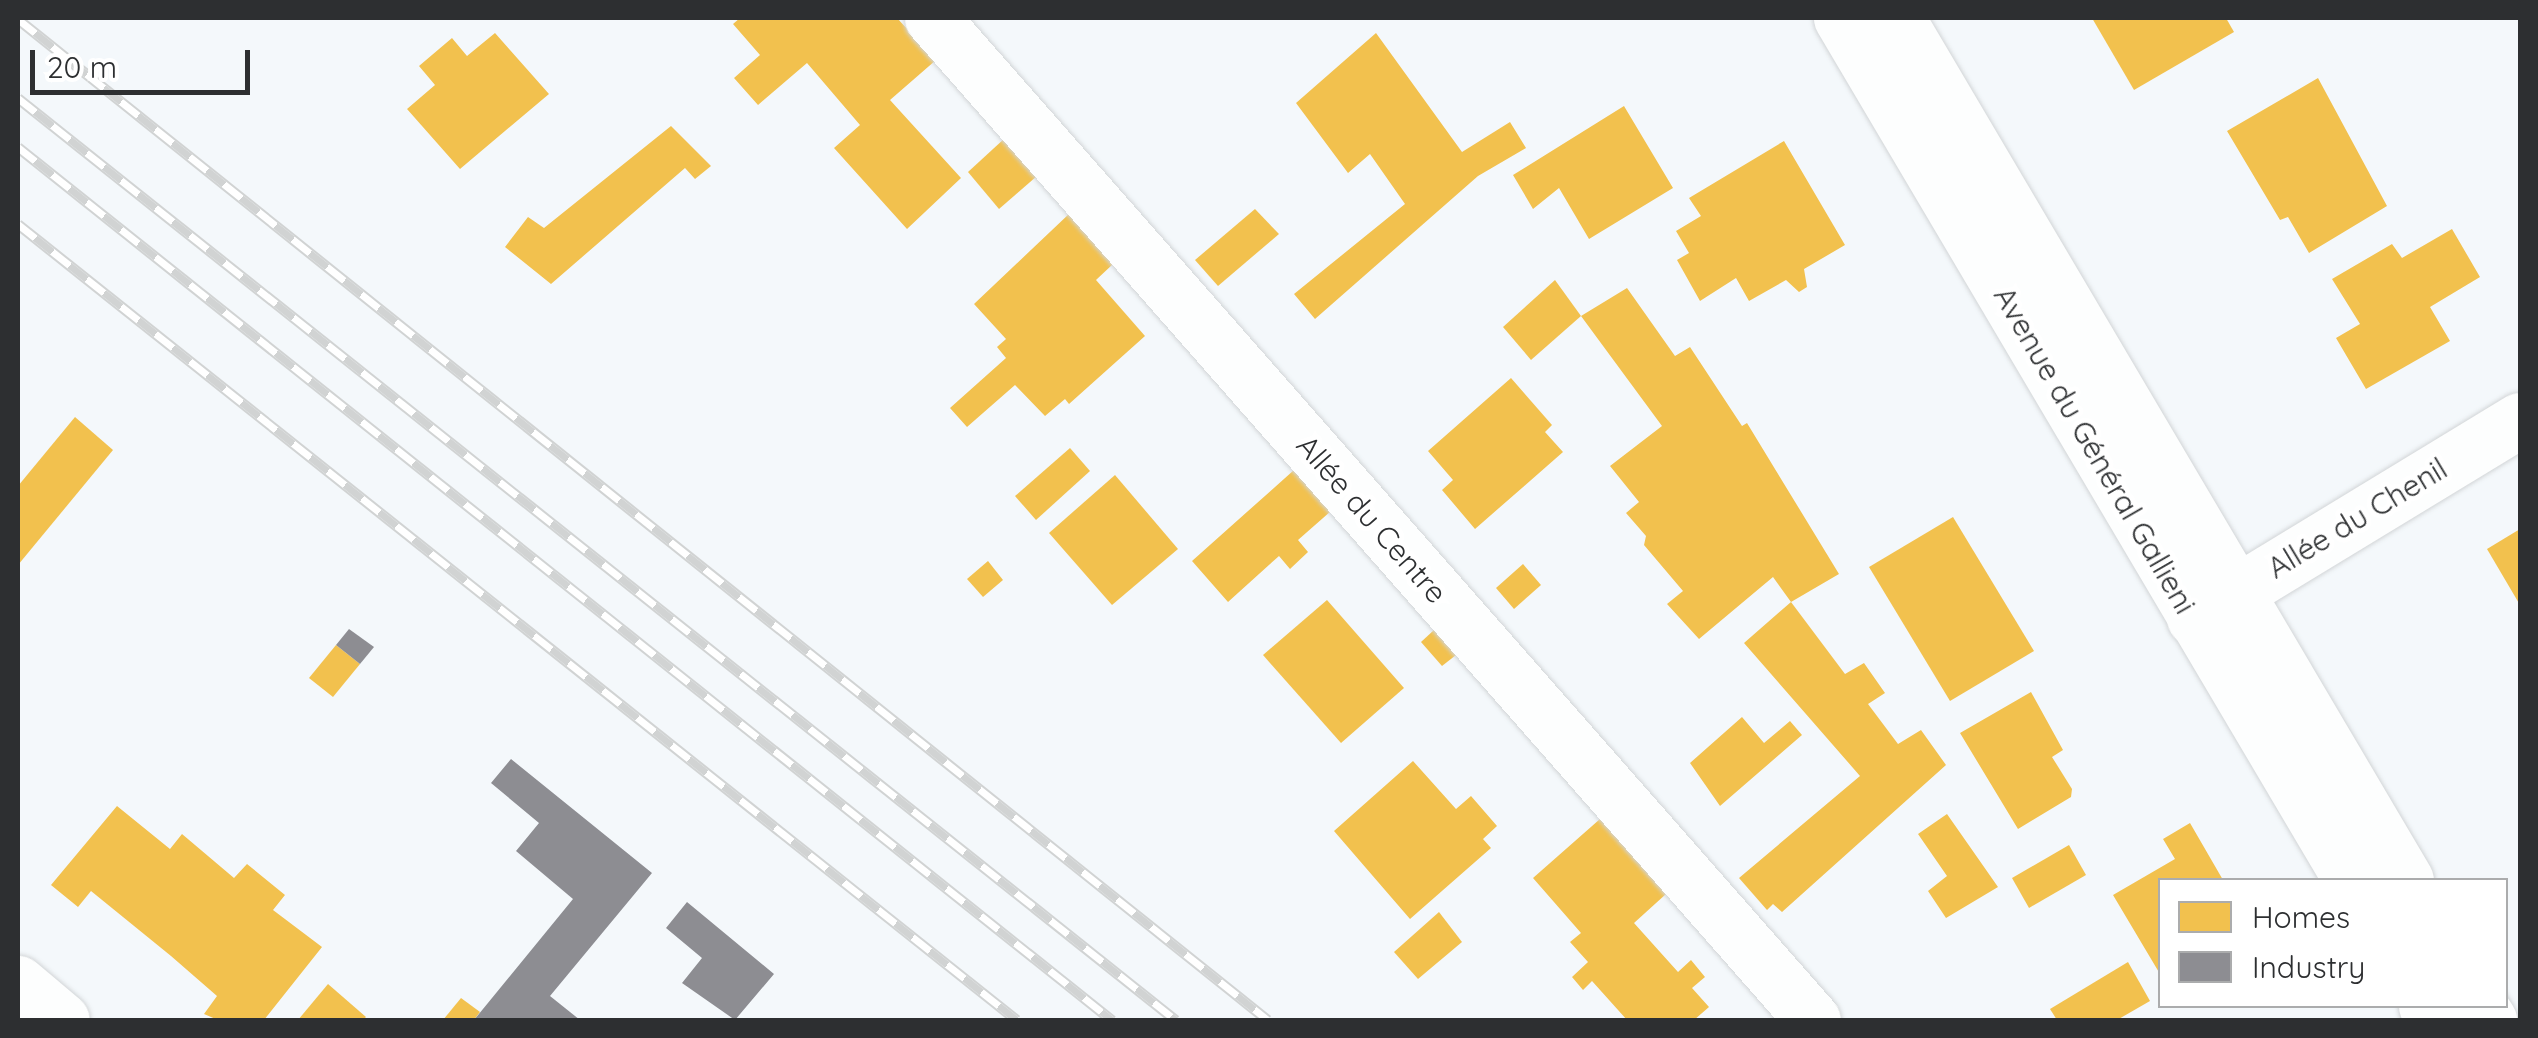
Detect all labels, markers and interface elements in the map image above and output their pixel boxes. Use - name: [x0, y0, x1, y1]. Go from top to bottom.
- scale bar: [35, 30, 255, 92]
- text: 20 m: [47, 48, 117, 86]
- street label: Avenue du Général Gallieni: [1987, 280, 2203, 620]
- street label: Allée du Centre: [1289, 428, 1455, 610]
- street label: Allée du Chenil: [2261, 450, 2453, 586]
- legend: [2158, 878, 2508, 1008]
- text: Homes: [2252, 898, 2350, 936]
- text: Industry: [2252, 948, 2365, 986]

